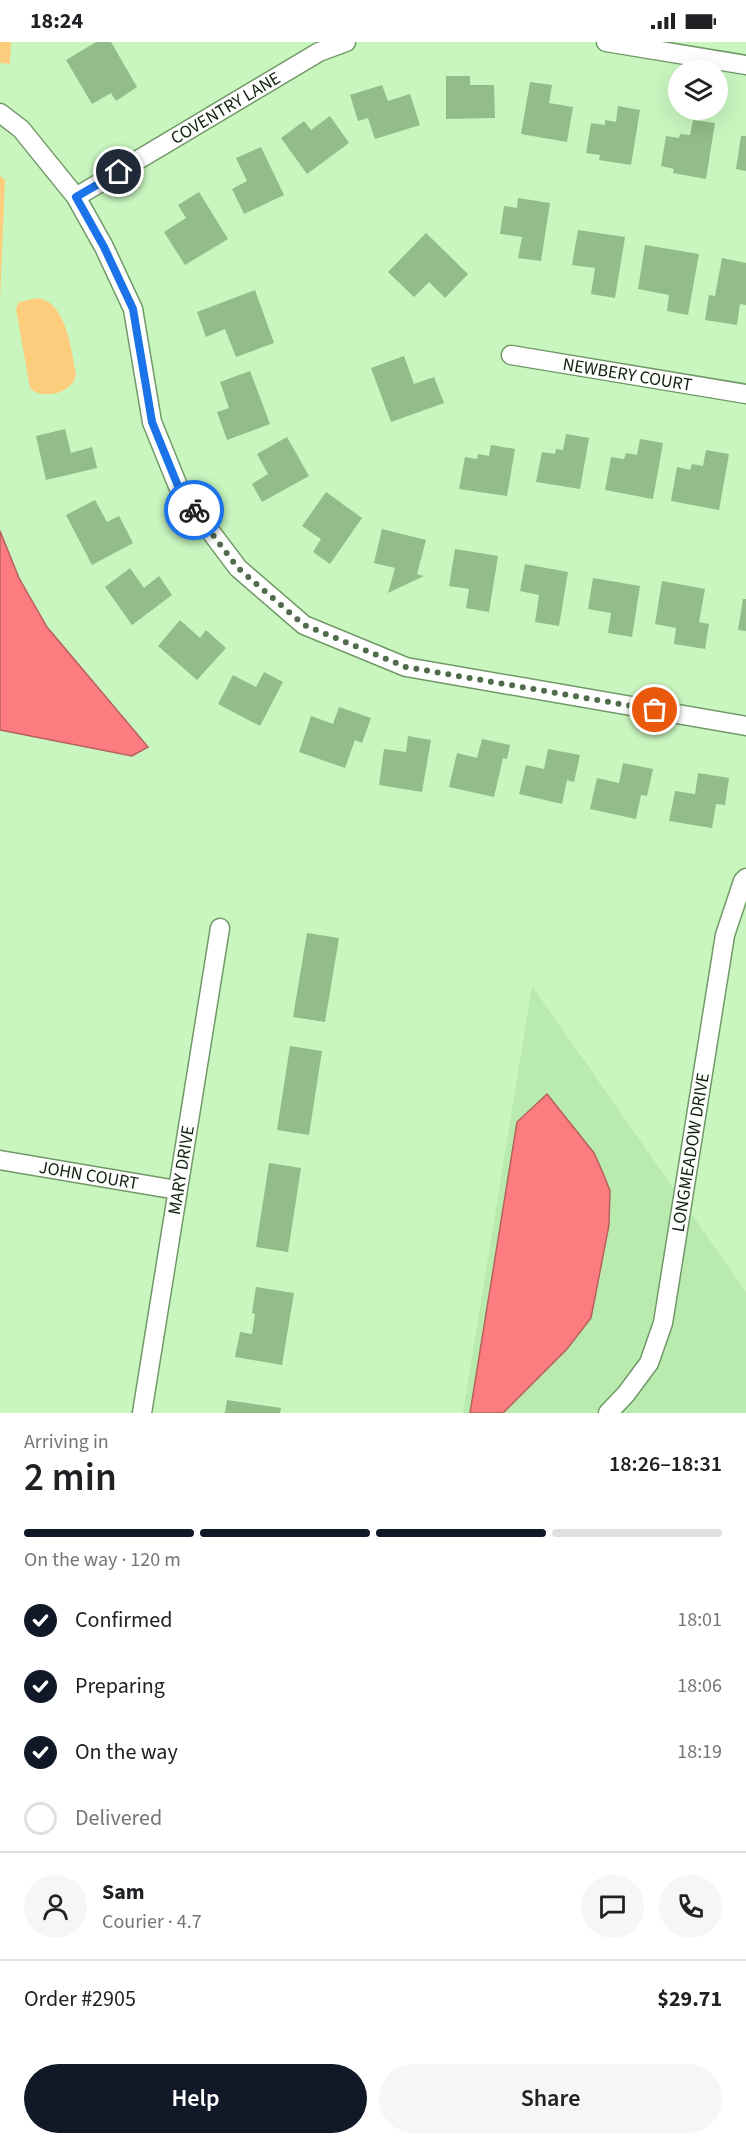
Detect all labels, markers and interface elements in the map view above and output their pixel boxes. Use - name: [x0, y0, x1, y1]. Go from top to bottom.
- text: 18:24: [30, 5, 83, 37]
- map controls: [668, 60, 728, 120]
- button: layers: [668, 60, 728, 120]
- street label: COVENTRY LANE: [166, 65, 285, 150]
- pin: [93, 146, 144, 197]
- icon: home: [102, 155, 135, 188]
- street label: NEWBERY COURT: [561, 351, 694, 397]
- courier: [164, 480, 224, 540]
- icon: bike: [178, 494, 211, 527]
- pin: [629, 684, 680, 735]
- icon: bag: [638, 693, 671, 726]
- street label: LONGMEADOW DRIVE: [665, 1071, 715, 1234]
- street label: MARY DRIVE: [162, 1124, 201, 1217]
- street label: JOHN COURT: [37, 1154, 141, 1196]
- text: Arriving in: [24, 1428, 109, 1456]
- text: 18:26–18:31: [609, 1448, 722, 1480]
- text: 2 min: [24, 1450, 117, 1506]
- text: On the way · 120 m: [24, 1546, 181, 1574]
- icon: check: [24, 1604, 57, 1637]
- text: Confirmed: [75, 1604, 172, 1636]
- text: 18:01: [677, 1606, 722, 1634]
- icon: check: [24, 1670, 57, 1703]
- text: Preparing: [75, 1670, 165, 1702]
- text: 18:06: [677, 1672, 722, 1700]
- icon: check: [24, 1736, 57, 1769]
- text: On the way: [75, 1736, 178, 1768]
- text: 18:19: [677, 1738, 722, 1766]
- text: Delivered: [75, 1802, 162, 1834]
- button: person: [24, 1875, 87, 1938]
- button: chat: [581, 1875, 644, 1938]
- button: phone: [659, 1875, 722, 1938]
- text: Sam: [102, 1876, 145, 1908]
- text: Courier · 4.7: [102, 1908, 202, 1936]
- text: Order #2905: [24, 1983, 136, 2015]
- text: $29.71: [657, 1983, 722, 2015]
- button: Help: [24, 2064, 367, 2133]
- button: Share: [379, 2064, 722, 2133]

